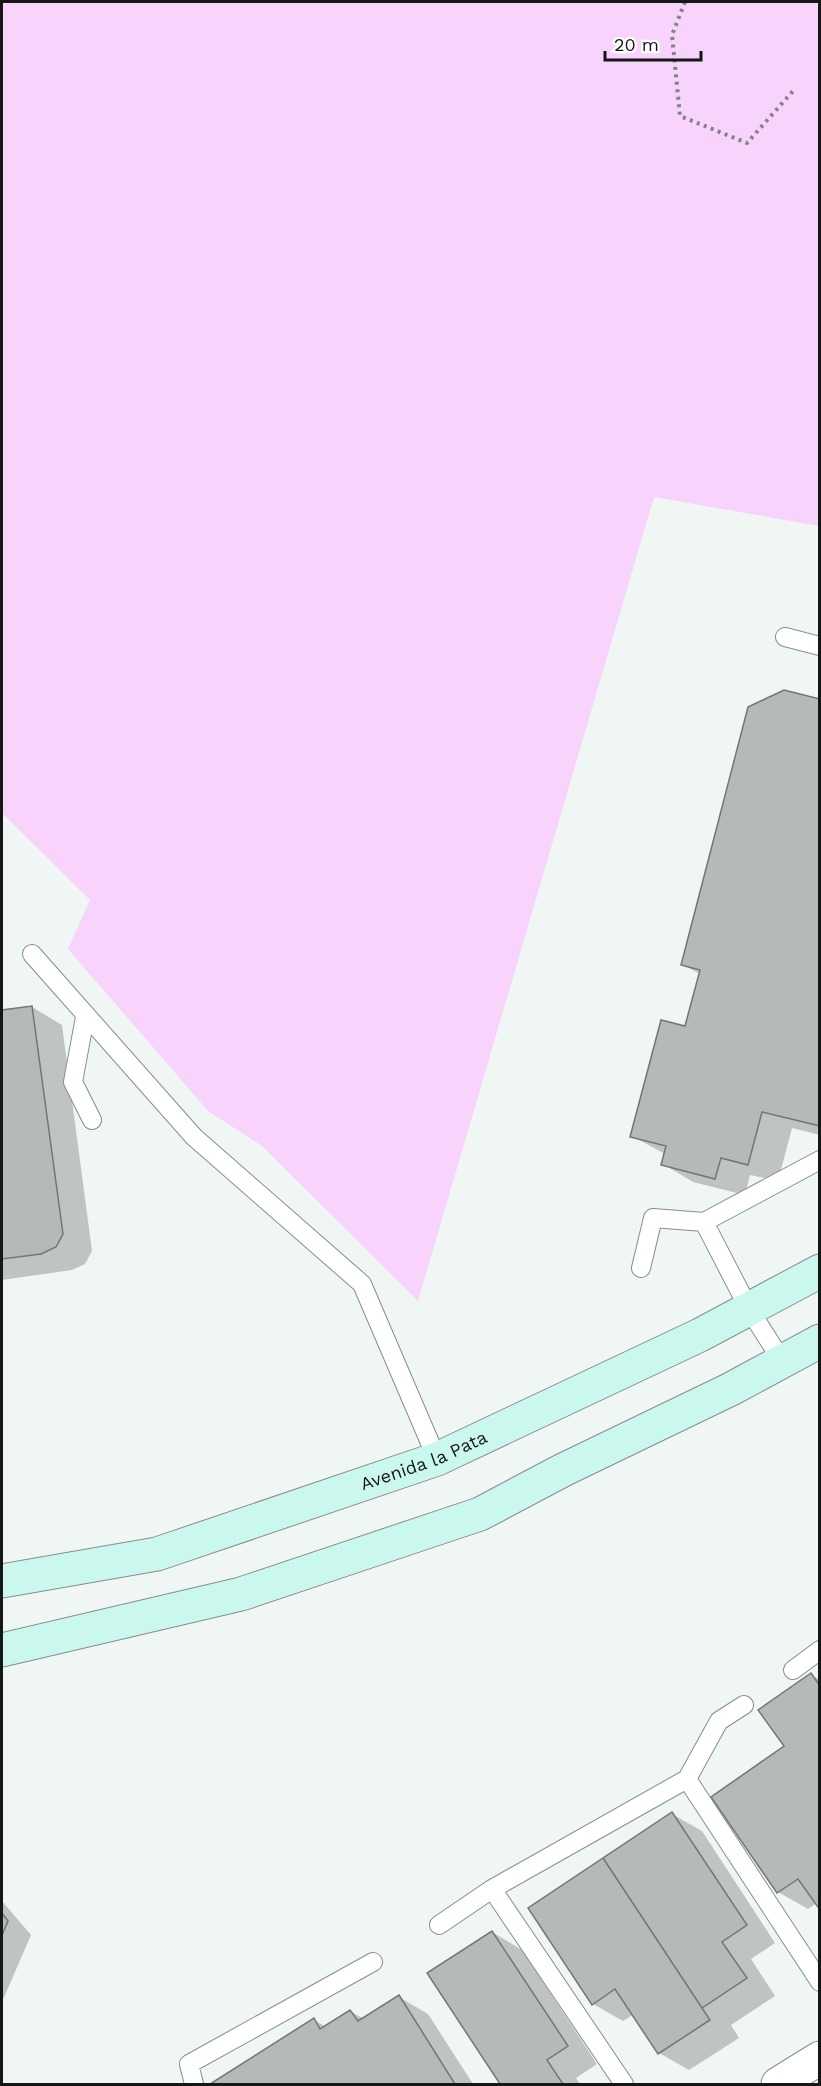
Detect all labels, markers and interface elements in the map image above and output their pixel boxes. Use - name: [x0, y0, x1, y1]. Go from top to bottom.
- scale bar: [605, 24, 701, 62]
- text: 20 m: [614, 34, 659, 55]
- street label: Avenida la Pata: [358, 1426, 490, 1494]

